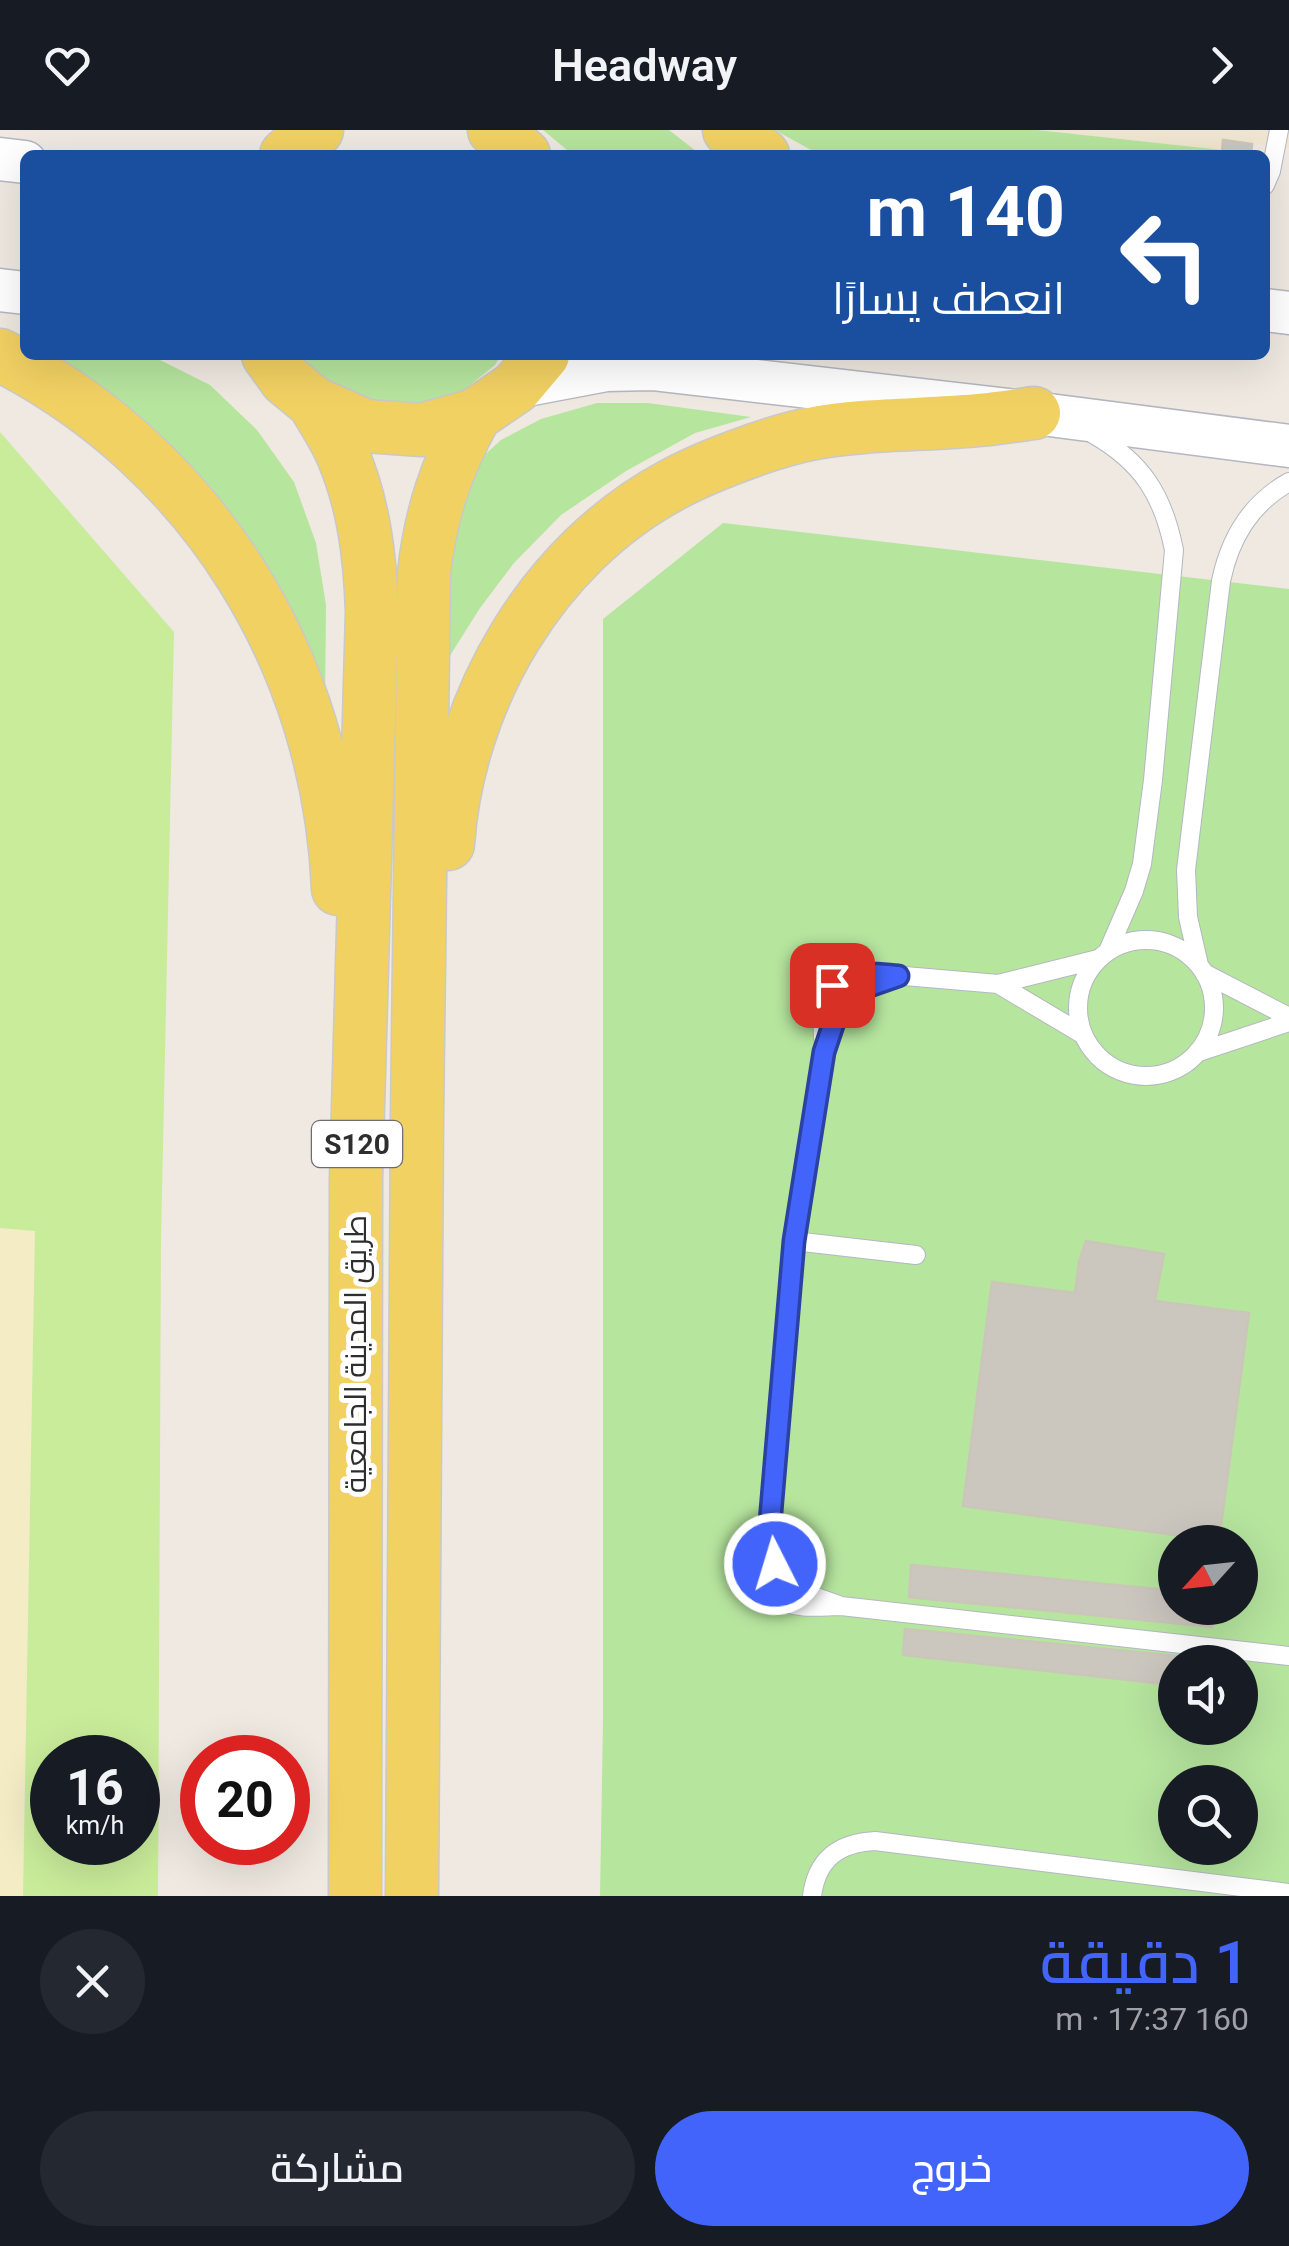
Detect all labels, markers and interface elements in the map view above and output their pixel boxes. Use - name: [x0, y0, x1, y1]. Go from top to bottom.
- icon: heart: [40, 38, 95, 93]
- icon: forward: [1194, 38, 1249, 93]
- text: Headway: [552, 39, 737, 92]
- text: 140 m: [866, 171, 1065, 253]
- icon: left: [1100, 190, 1230, 320]
- text: انعطف يسارًا: [832, 272, 1065, 325]
- pin: [790, 943, 875, 1028]
- icon: arrive: [805, 958, 860, 1013]
- road number: S120: [312, 1121, 402, 1167]
- street label: طريق المدينة الجامعية: [338, 1215, 374, 1493]
- position arrow: [723, 1512, 827, 1616]
- north arrow: [1158, 1525, 1258, 1625]
- map controls: [1158, 1525, 1258, 1865]
- button: sound: [1158, 1645, 1258, 1745]
- speed limit sign: 20: [180, 1735, 310, 1865]
- text: 16: [66, 1759, 124, 1817]
- button: search: [1158, 1765, 1258, 1865]
- text: km/h: [66, 1811, 124, 1840]
- text: 1 دقيقة: [1040, 1927, 1249, 1998]
- button: close: [40, 1929, 145, 2034]
- text: 160 m · 17:37: [1055, 2000, 1249, 2038]
- button: مشاركة: [40, 2111, 635, 2226]
- button: خروج: [655, 2111, 1249, 2226]

